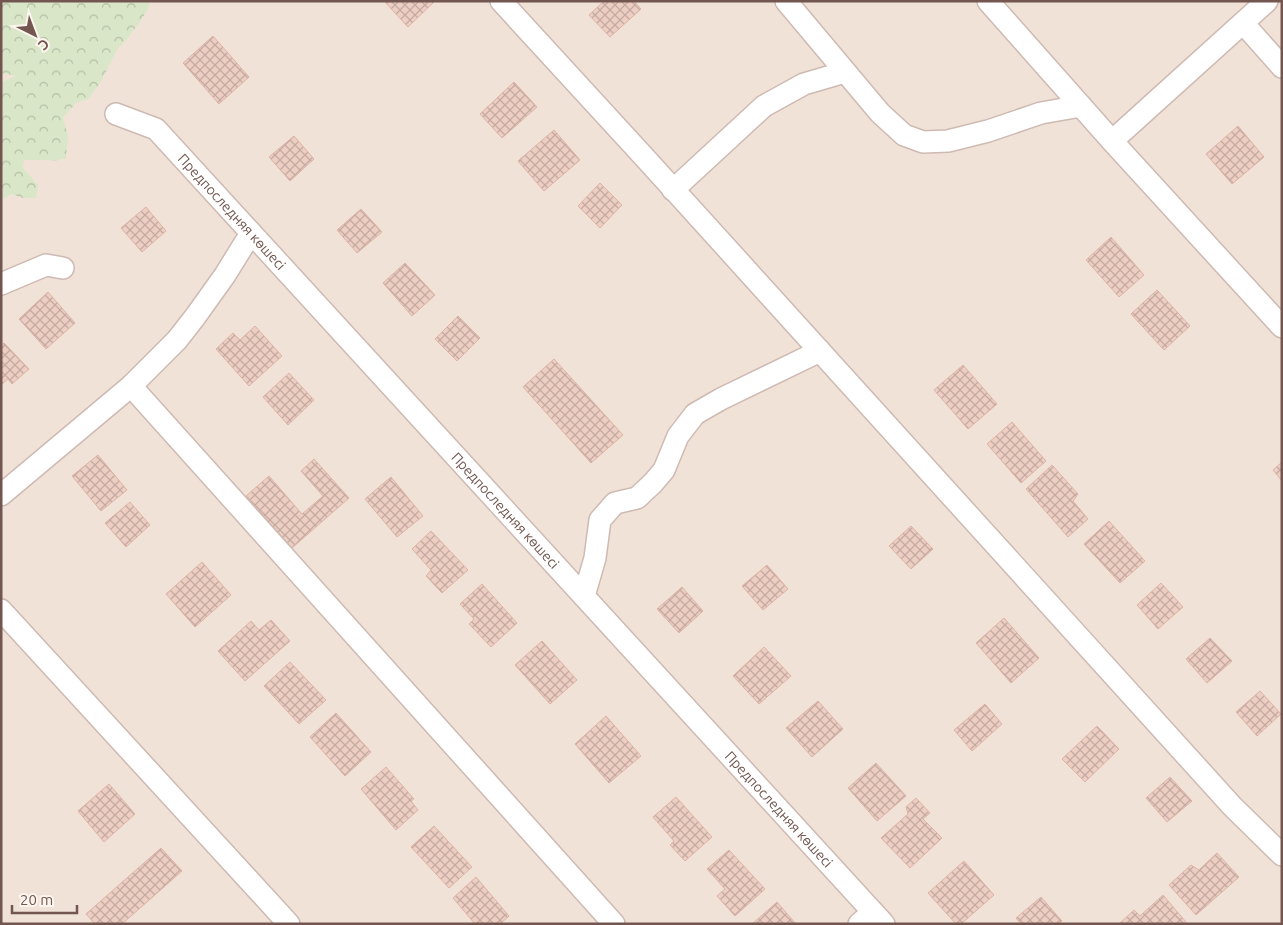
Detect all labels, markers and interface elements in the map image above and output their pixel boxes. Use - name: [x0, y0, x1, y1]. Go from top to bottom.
- north arrow: [10, 10, 60, 60]
- text: С: [35, 36, 52, 54]
- street label: Предпоследняя көшесі: [175, 150, 289, 273]
- street label: Предпоследняя көшесі: [448, 449, 562, 572]
- street label: Предпоследняя көшесі: [722, 748, 836, 871]
- scale bar: [12, 882, 78, 914]
- text: 20 m: [20, 891, 53, 908]

